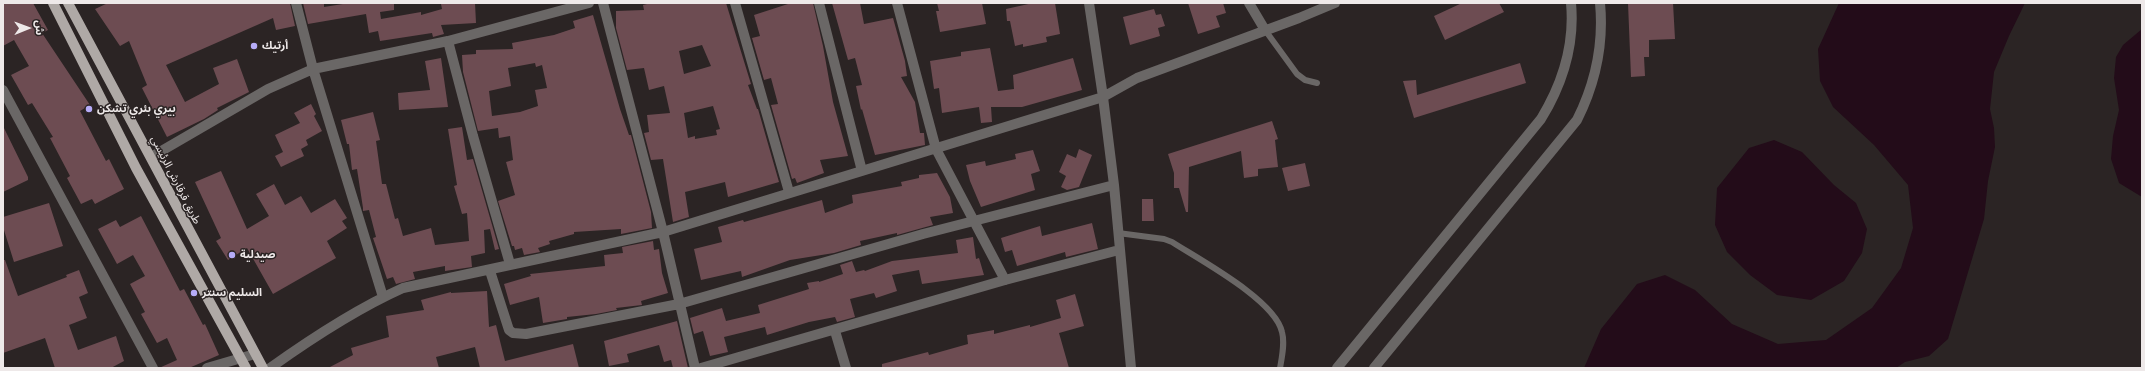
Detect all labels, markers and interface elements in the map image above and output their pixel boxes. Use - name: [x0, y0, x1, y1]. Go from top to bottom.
- north arrow: [8, 8, 48, 48]
- text: ش: [34, 20, 47, 35]
- place label: أرتيك: [262, 39, 288, 53]
- marker: أرتيك: [249, 41, 259, 51]
- place label: بيري بئري تشكن: [97, 102, 176, 116]
- marker: بيري بئري تشكن: [84, 104, 94, 114]
- street label: طريق قرقارش الرئيسي: [148, 134, 204, 226]
- place label: صيدلية: [240, 248, 275, 262]
- marker: صيدلية: [227, 250, 237, 260]
- place label: السليم سنتر: [202, 286, 262, 300]
- marker: السليم سنتر: [189, 288, 199, 298]

